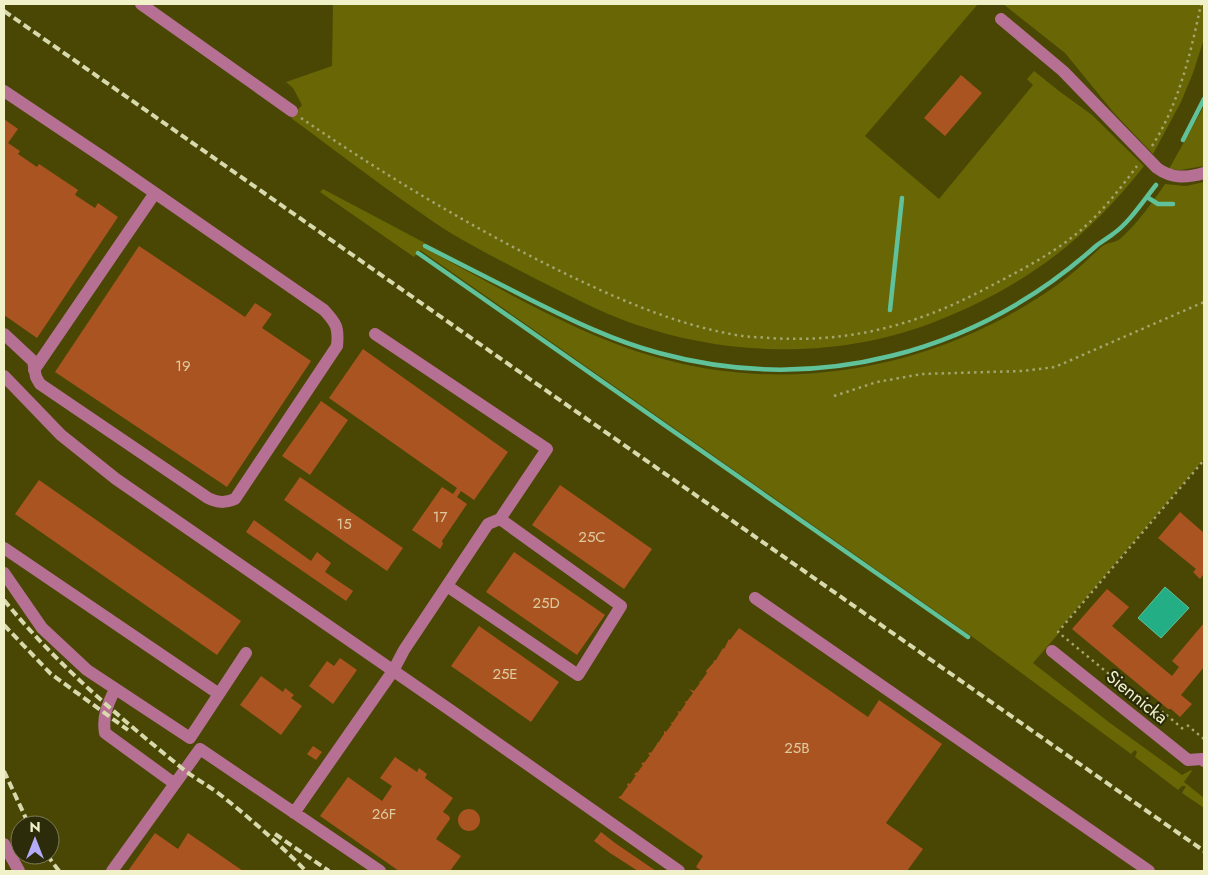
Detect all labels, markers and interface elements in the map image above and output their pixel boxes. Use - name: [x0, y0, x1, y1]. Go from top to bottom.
- house number: 19: [175, 355, 191, 377]
- house number: 17: [433, 506, 447, 528]
- house number: 15: [336, 513, 352, 535]
- house number: 25C: [578, 526, 606, 548]
- house number: 25D: [532, 592, 560, 614]
- house number: 25E: [492, 663, 518, 685]
- street label: Siennicka: [1101, 664, 1173, 730]
- house number: 25B: [784, 737, 810, 759]
- house number: 26F: [372, 803, 396, 825]
- north arrow: [10, 815, 60, 865]
- text: N: [29, 817, 41, 837]

